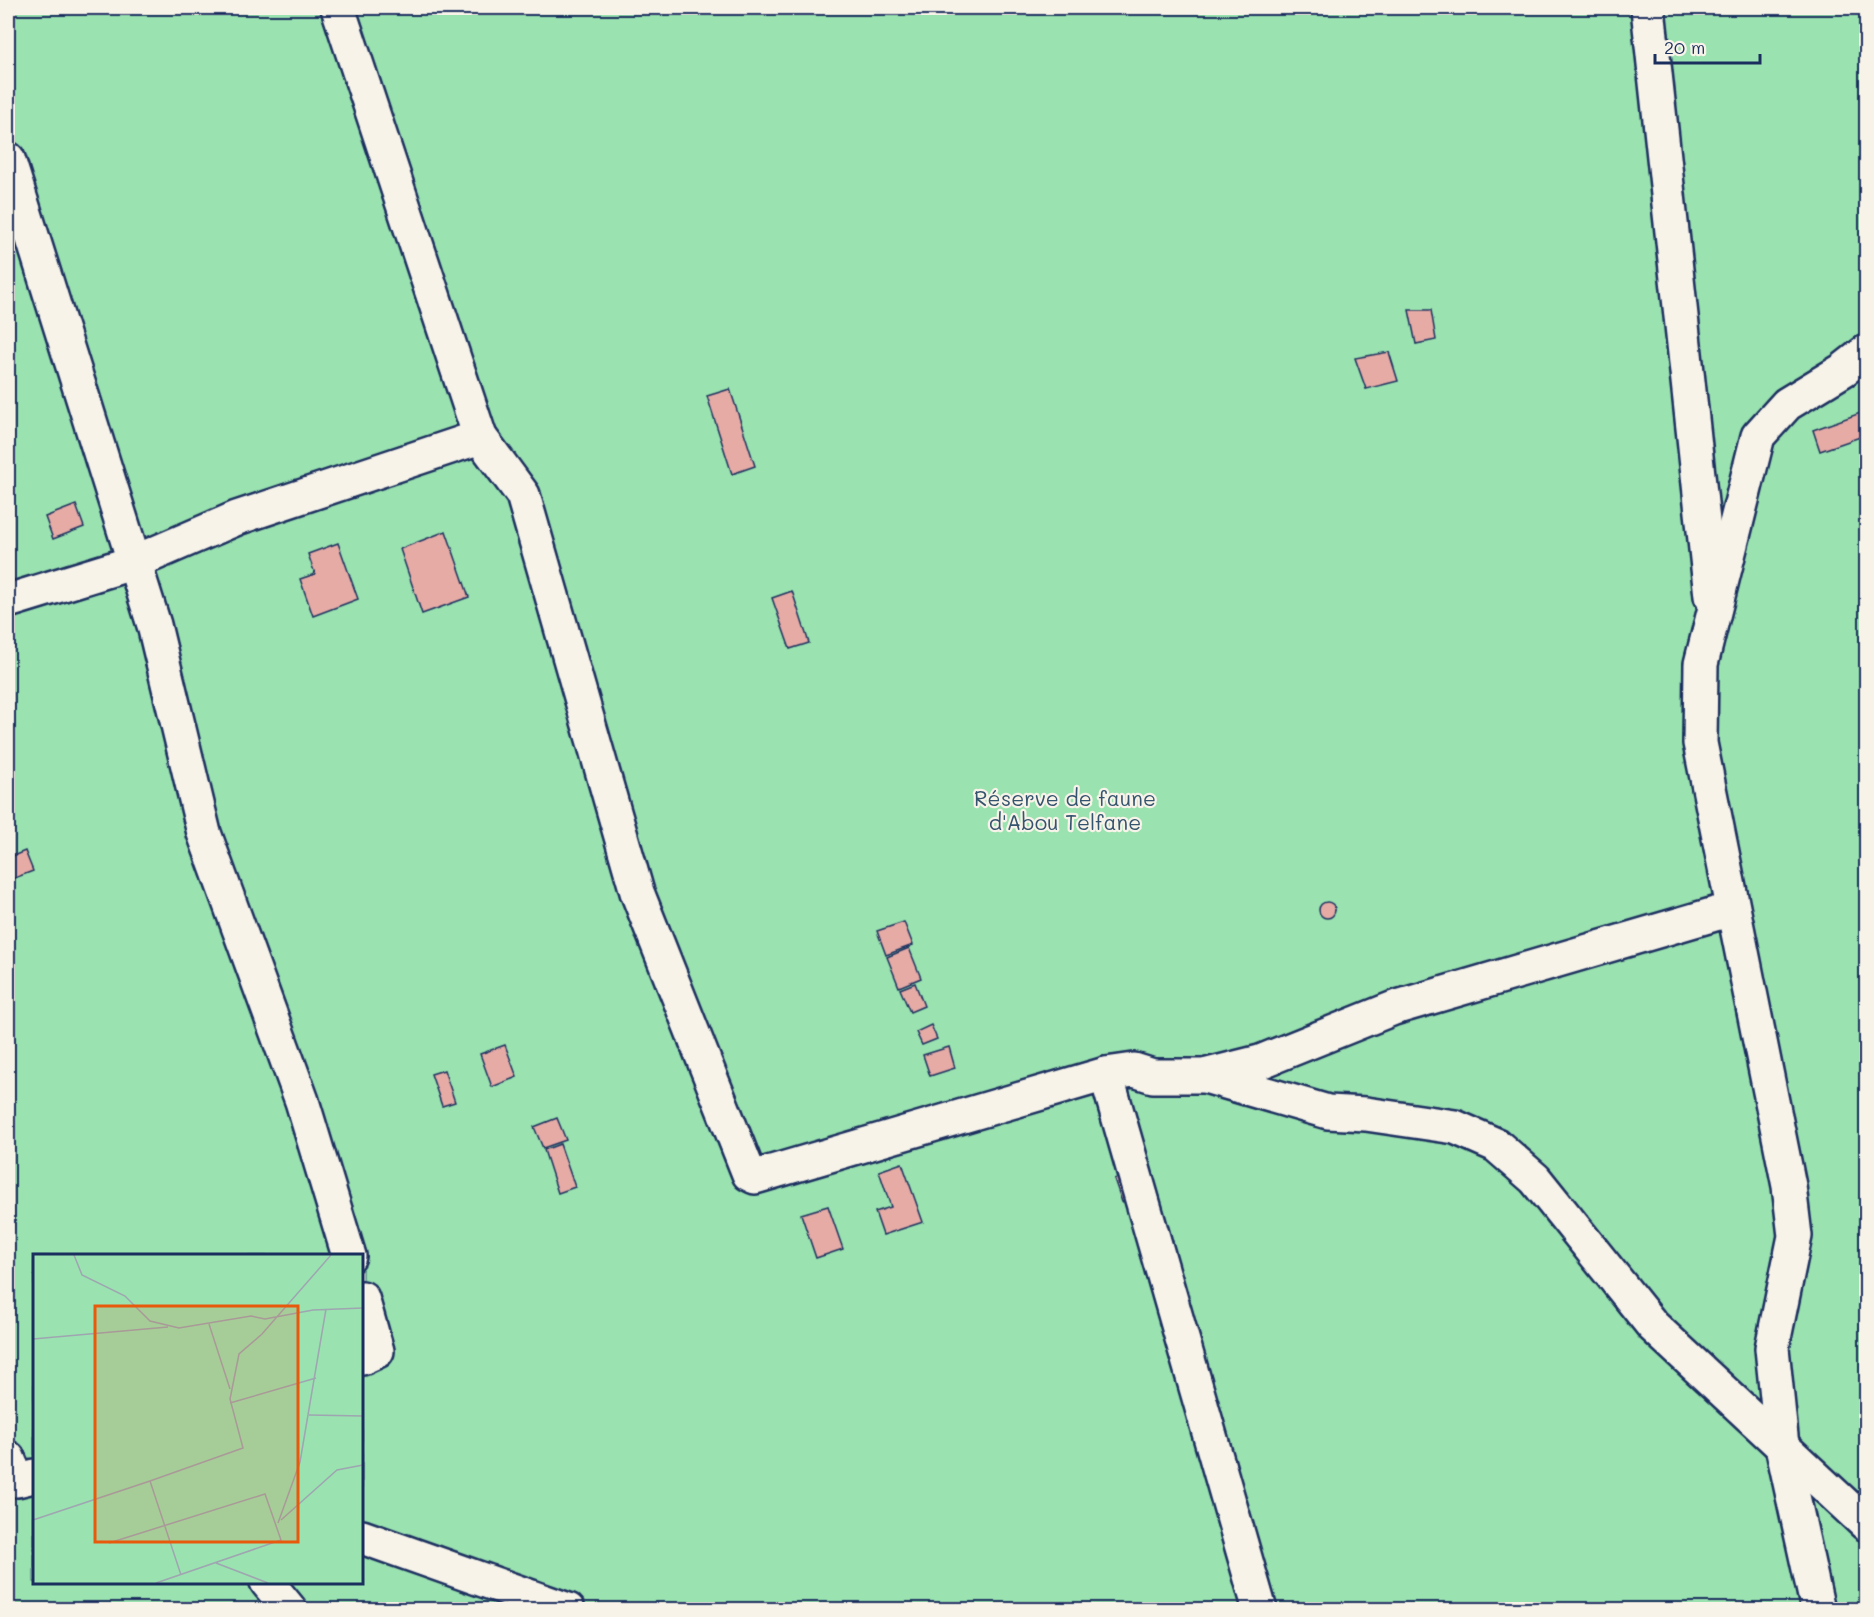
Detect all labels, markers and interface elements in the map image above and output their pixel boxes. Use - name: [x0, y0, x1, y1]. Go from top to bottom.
- scale bar: [1655, 27, 1760, 65]
- text: 20 m: [1664, 35, 1705, 59]
- park label: Réserve de faune d'Abou Telfane: [974, 784, 1156, 835]
- inset map: [33, 1254, 363, 1584]

